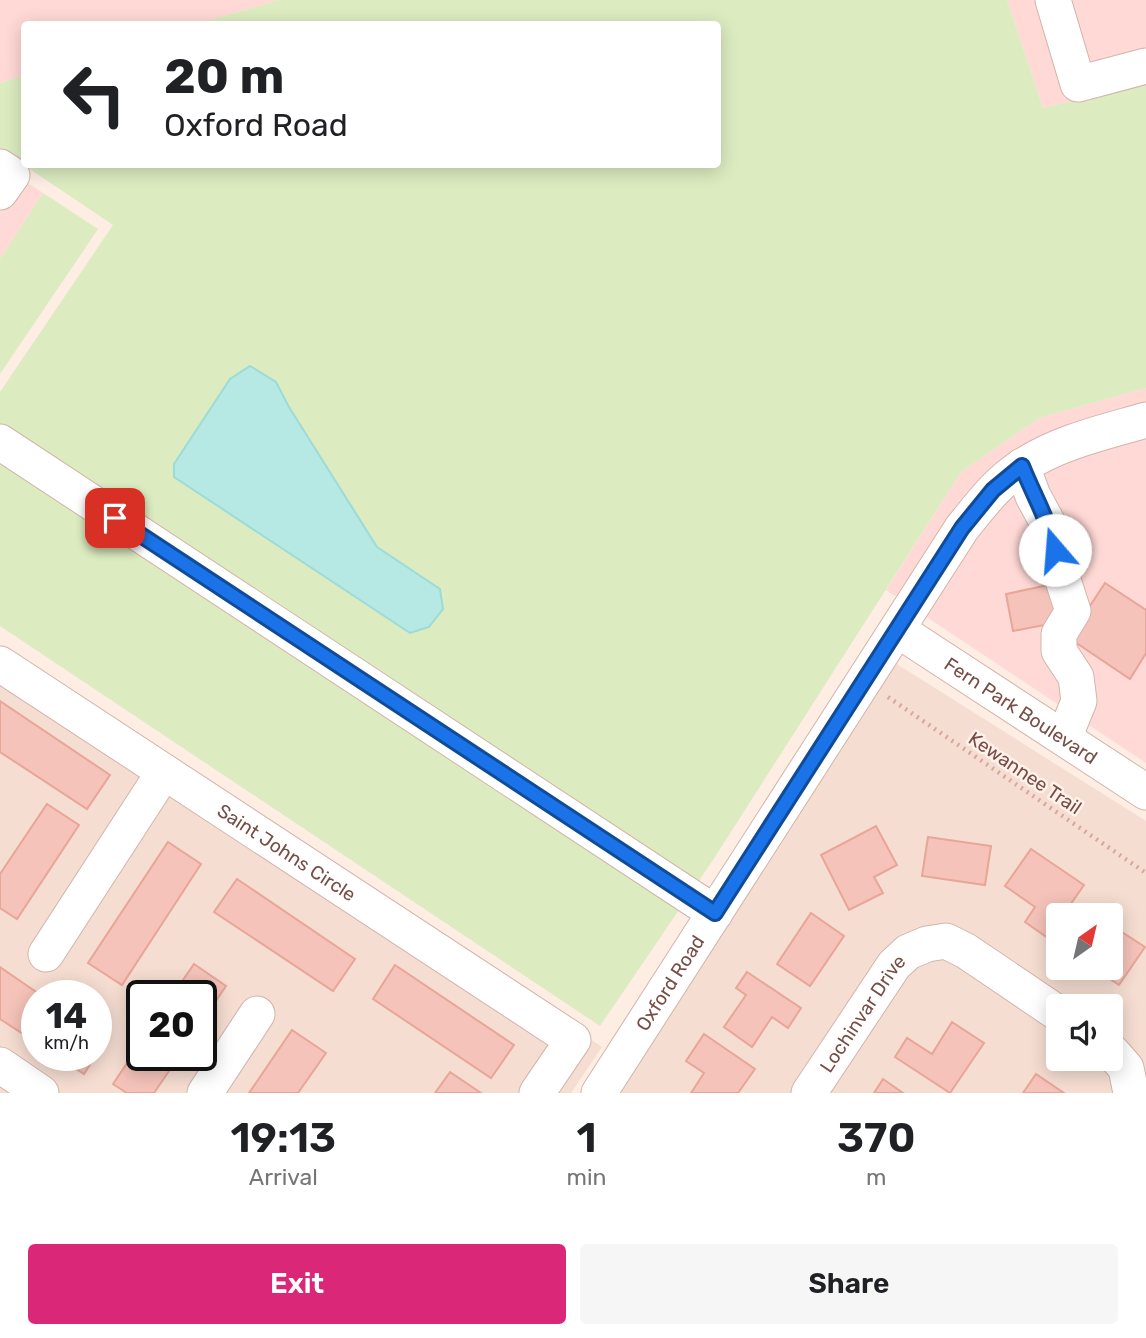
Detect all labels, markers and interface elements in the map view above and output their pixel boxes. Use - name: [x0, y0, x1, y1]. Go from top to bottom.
- text: 20 m: [164, 47, 285, 105]
- icon: left: [49, 49, 140, 140]
- text: Oxford Road: [164, 106, 348, 144]
- pin: [85, 488, 145, 548]
- icon: arrive: [96, 499, 134, 537]
- position arrow: [1018, 513, 1092, 587]
- street label: Fern Park Boulevard: [940, 652, 1102, 769]
- street label: Kewannee Trail: [964, 727, 1086, 819]
- street label: Saint Johns Circle: [213, 798, 360, 906]
- north arrow: [1046, 903, 1124, 980]
- map controls: [1046, 903, 1123, 1071]
- street label: Oxford Road: [631, 931, 709, 1035]
- street label: Lochinvar Drive: [815, 949, 910, 1077]
- speed limit sign: 20: [126, 980, 217, 1071]
- button: sound: [1046, 994, 1123, 1071]
- text: 14: [46, 995, 87, 1037]
- text: km/h: [44, 1032, 89, 1054]
- text: 19:13: [230, 1113, 336, 1163]
- text: 1: [576, 1113, 597, 1163]
- text: 370: [837, 1113, 916, 1163]
- text: Arrival: [249, 1163, 318, 1191]
- text: min: [567, 1163, 606, 1191]
- text: m: [866, 1163, 886, 1191]
- button: Exit: [28, 1244, 566, 1324]
- button: Share: [580, 1244, 1118, 1324]

